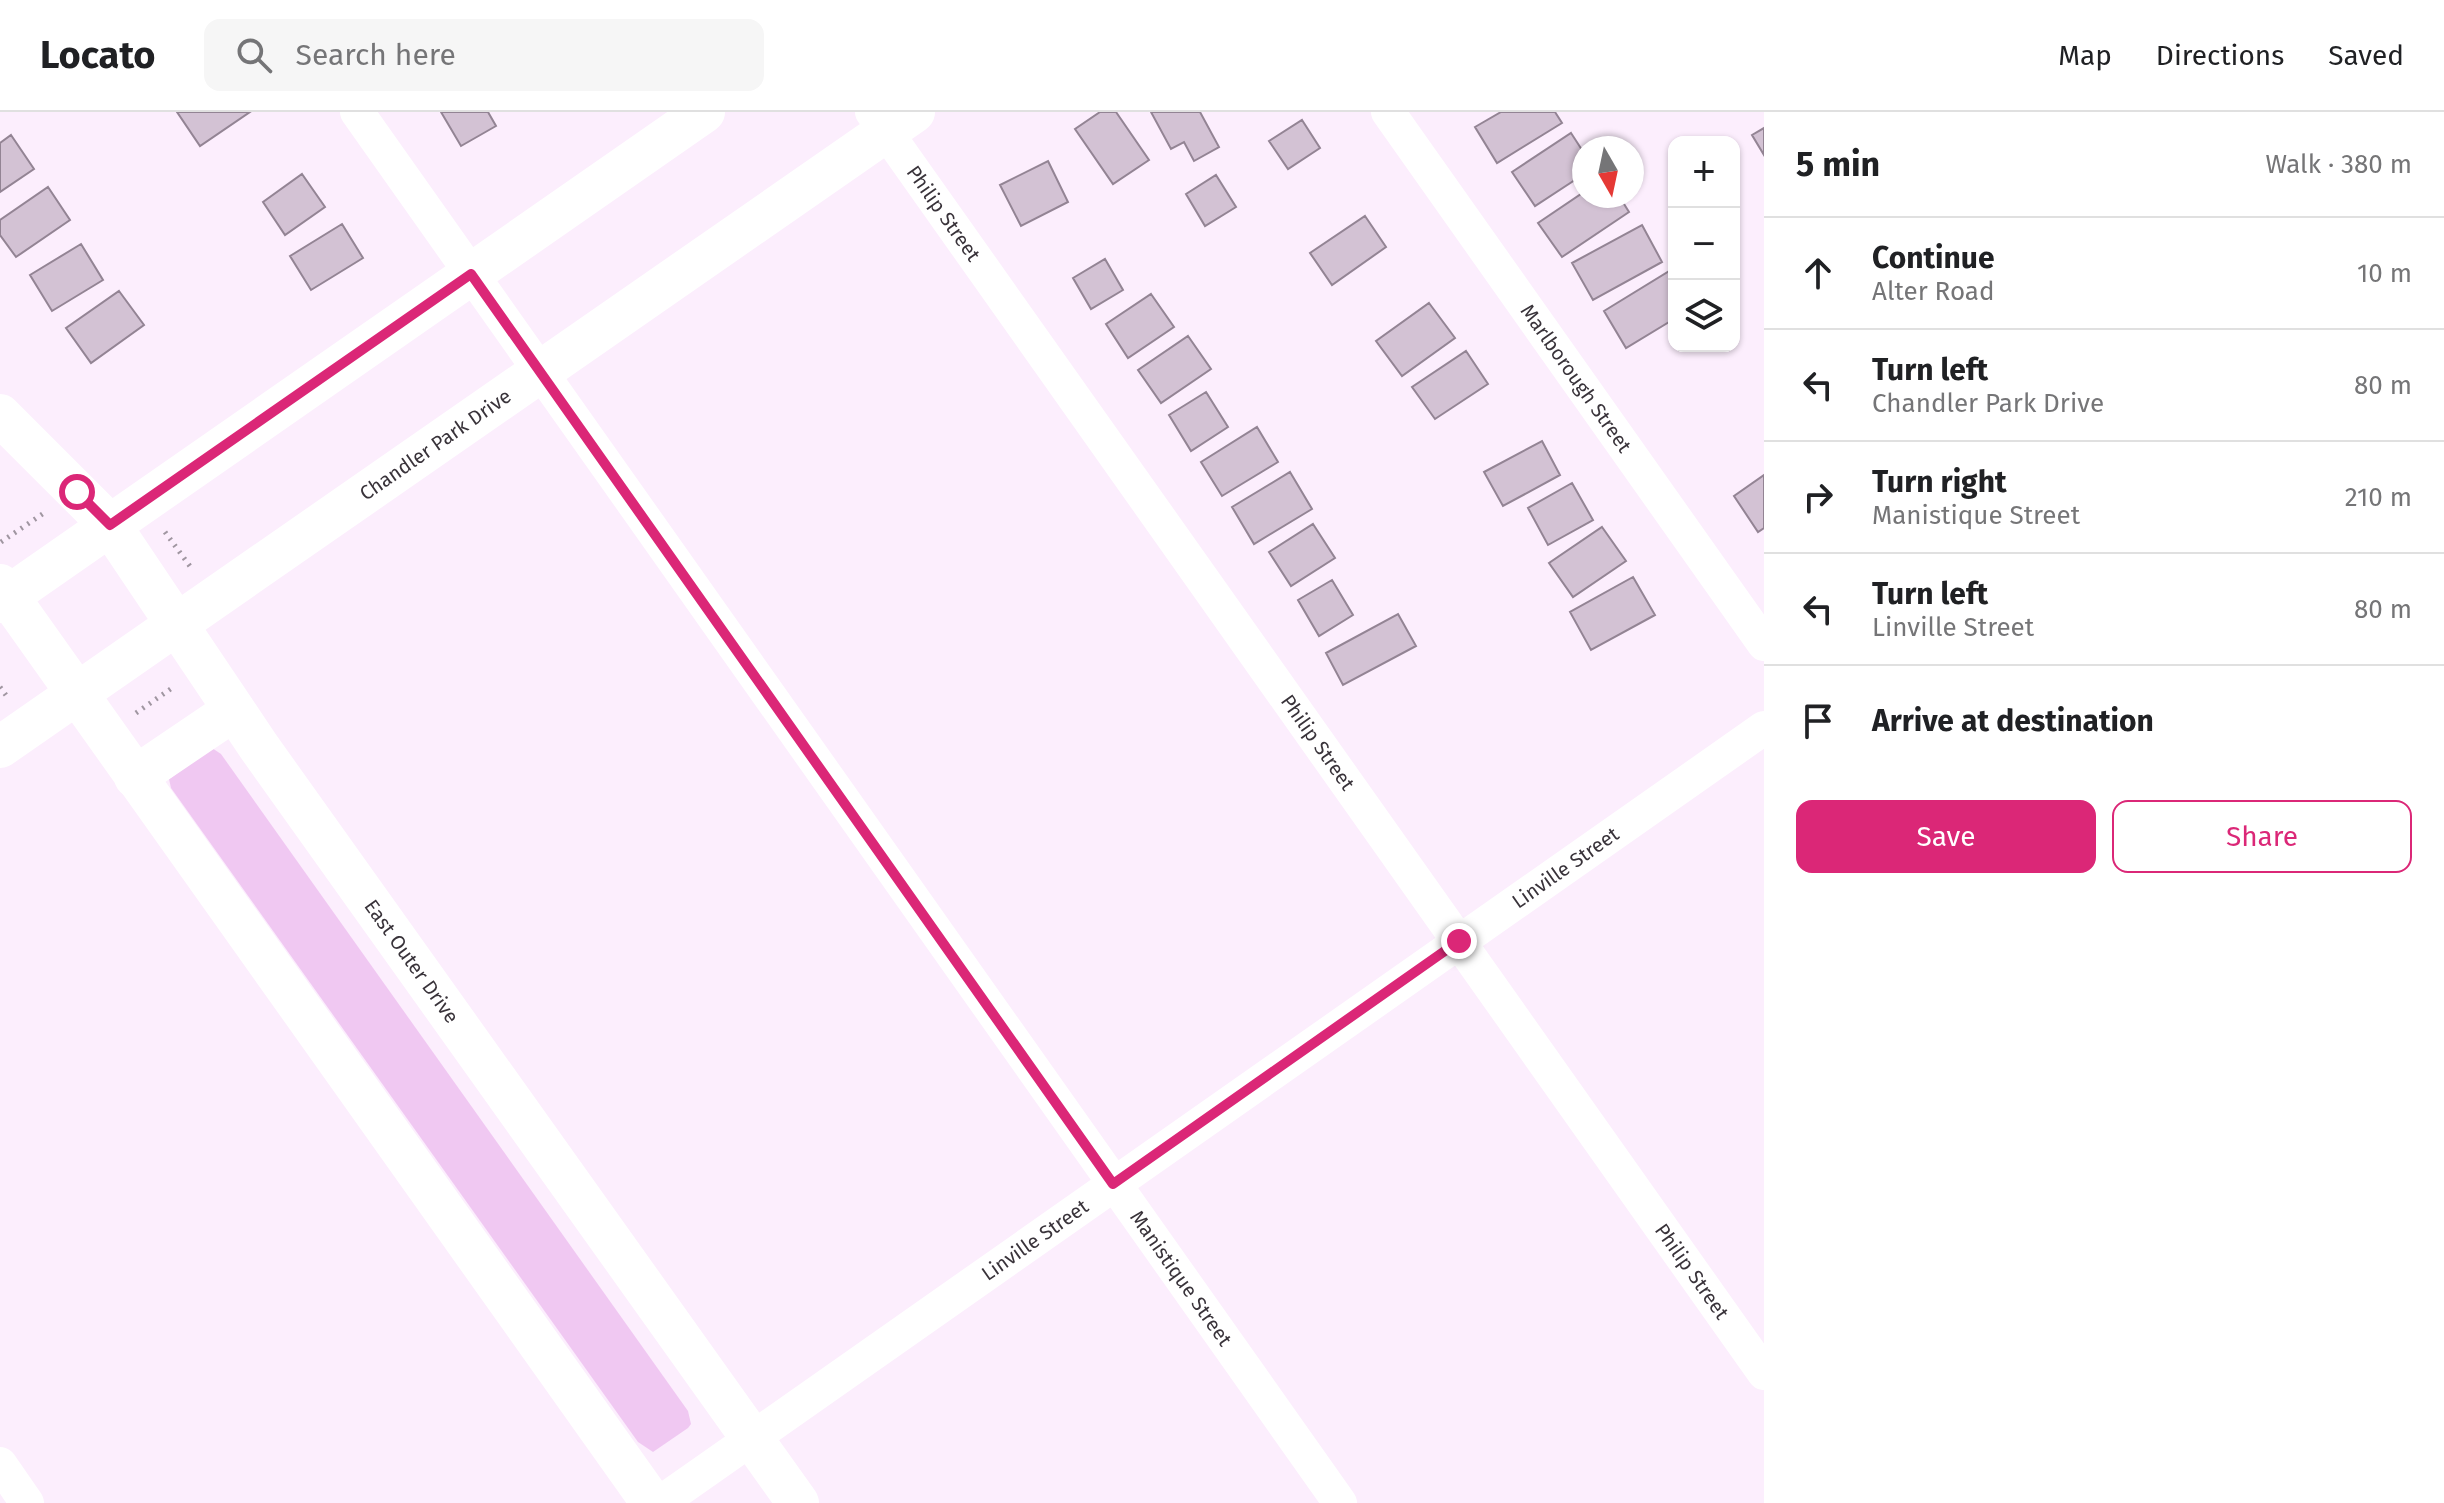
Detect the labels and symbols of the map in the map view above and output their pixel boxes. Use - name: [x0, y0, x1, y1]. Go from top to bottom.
- north arrow: [1572, 136, 1644, 208]
- street label: Philip Street: [902, 161, 986, 266]
- street label: Marlborough Street: [1516, 299, 1637, 458]
- street label: Chandler Park Drive: [355, 384, 515, 505]
- route start: [59, 474, 95, 510]
- street label: Philip Street: [1276, 690, 1360, 795]
- street label: Linville Street: [1507, 821, 1624, 913]
- street label: East Outer Drive: [359, 895, 464, 1028]
- route end: [1441, 923, 1477, 959]
- street label: Linville Street: [977, 1194, 1093, 1286]
- street label: Manistique Street: [1125, 1206, 1238, 1351]
- street label: Philip Street: [1650, 1219, 1735, 1324]

